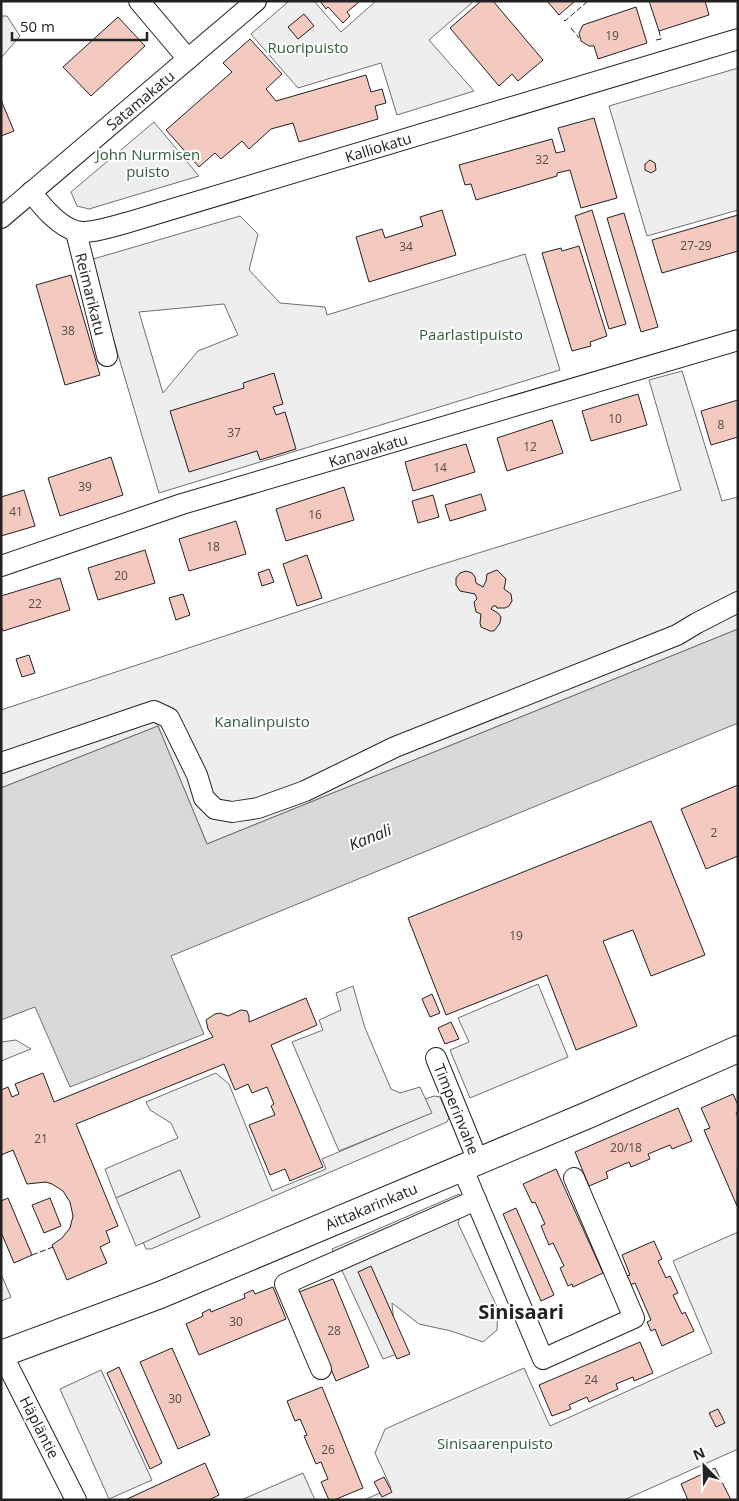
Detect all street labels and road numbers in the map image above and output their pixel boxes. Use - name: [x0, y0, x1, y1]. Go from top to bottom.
- street label: Satamakatu: [102, 66, 178, 134]
- street label: Kalliokatu: [342, 127, 414, 167]
- street label: Reimarikatu: [71, 251, 111, 337]
- street label: Kanavakatu: [326, 428, 410, 472]
- street label: Timperinvahe: [430, 1061, 484, 1157]
- street label: Aittakarinkatu: [322, 1178, 420, 1234]
- street label: Häpläntie: [16, 1392, 64, 1462]

